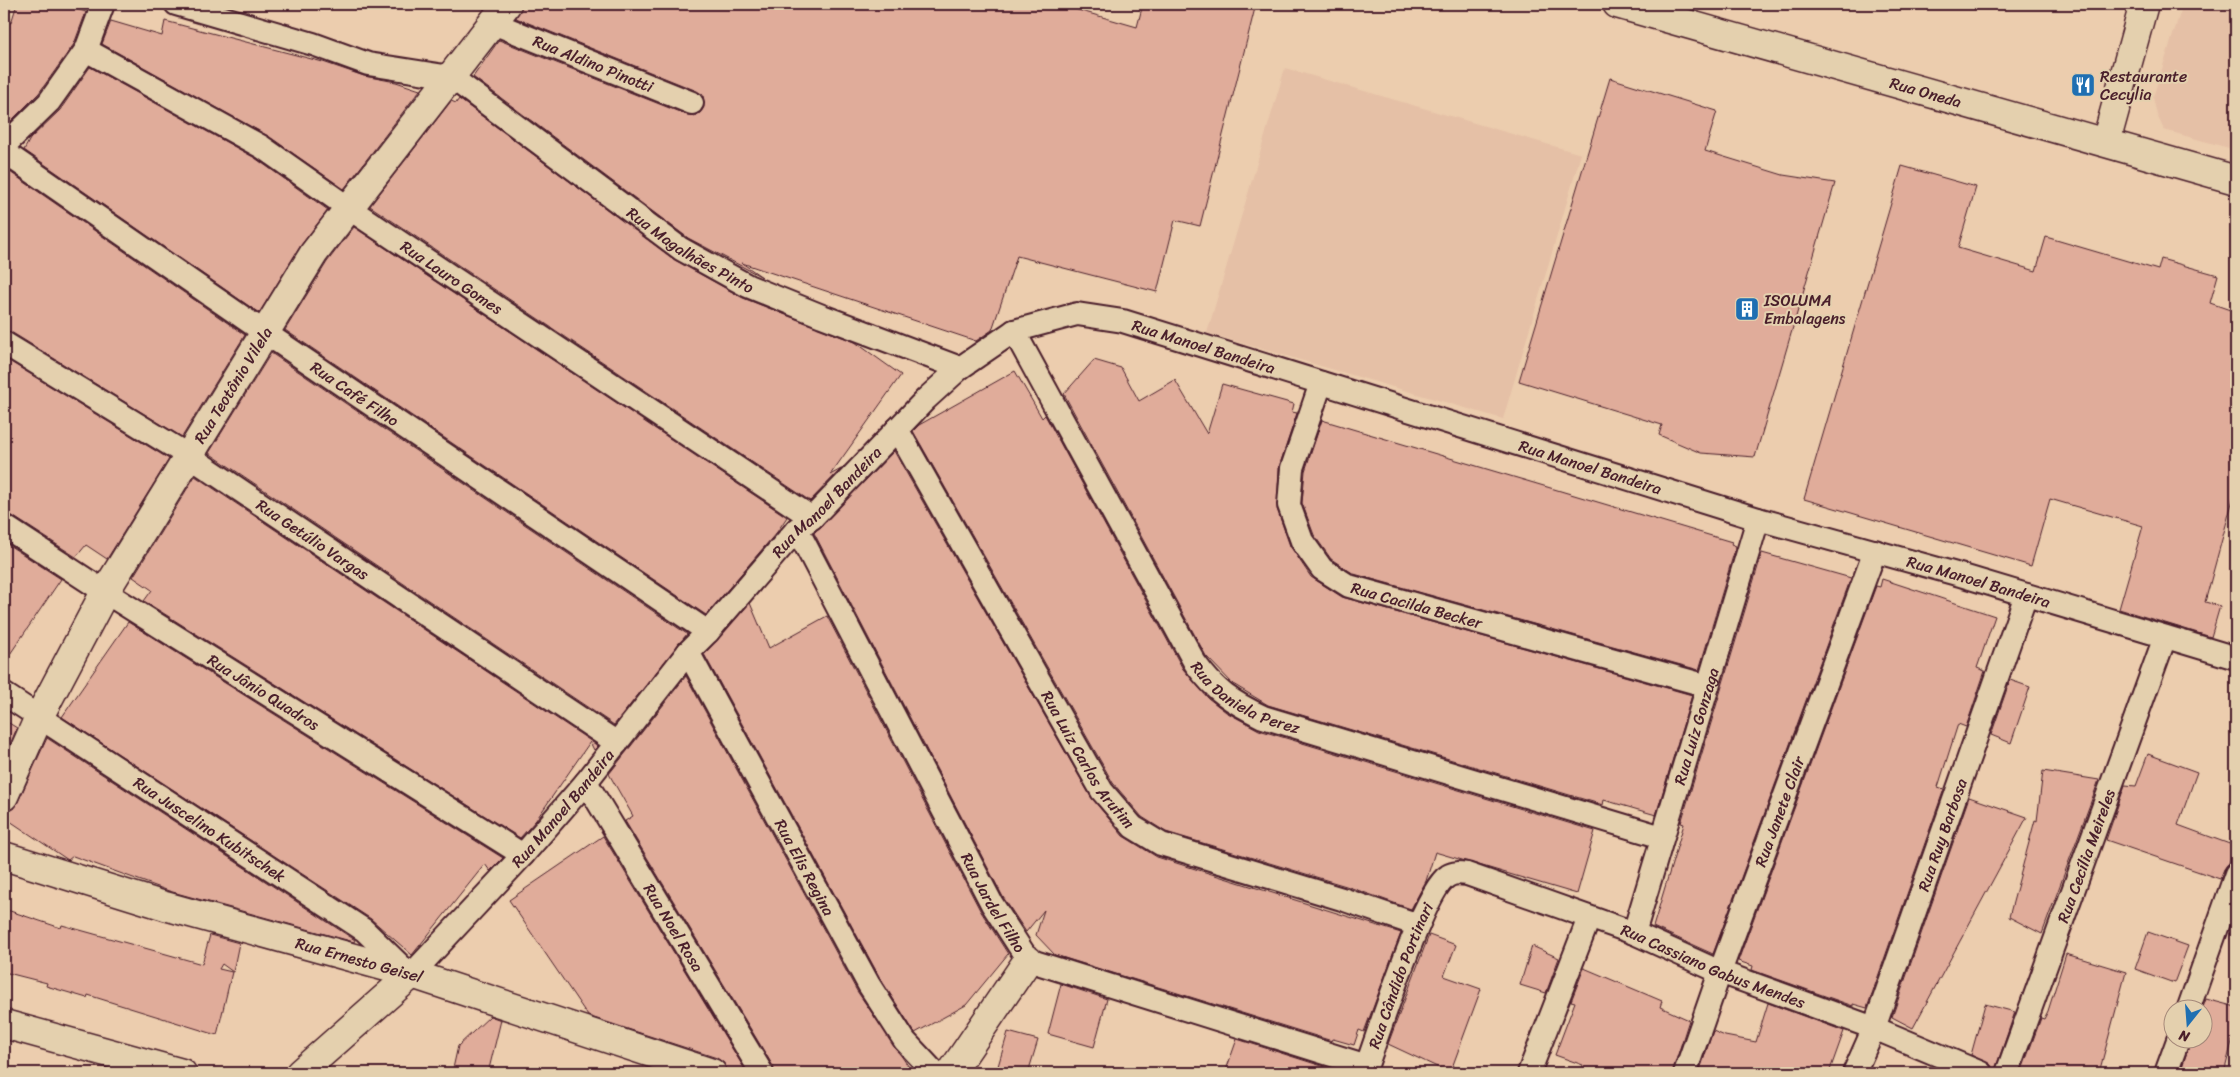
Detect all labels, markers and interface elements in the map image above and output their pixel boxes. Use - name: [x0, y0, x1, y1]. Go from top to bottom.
- street label: Rua Aldino Pinotti: [529, 26, 658, 101]
- place label: Restaurante Cecylia: [2100, 62, 2187, 109]
- street label: Rua Oneda: [1886, 68, 1965, 116]
- restaurant icon: Restaurante Cecylia: [2070, 72, 2096, 98]
- street label: Rua Magalhães Pinto: [620, 199, 758, 301]
- street label: Rua Lauro Gomes: [394, 232, 509, 322]
- place label: ISOLUMA Embalagens: [1763, 286, 1846, 333]
- building icon: ISOLUMA Embalagens: [1734, 296, 1760, 322]
- street label: Rua Manoel Bandeira: [1128, 310, 1279, 382]
- street label: Rua Teotônio Vilela: [185, 321, 280, 449]
- street label: Rua Café Filho: [304, 353, 405, 434]
- street label: Rua Manoel Bandeira: [1515, 431, 1666, 503]
- street label: Rua Manoel Bandeira: [764, 439, 889, 564]
- street label: Rua Getúlio Vargas: [250, 490, 376, 588]
- street label: Rua Manoel Bandeira: [1904, 546, 2054, 616]
- street label: Rua Cacilda Becker: [1348, 573, 1487, 637]
- street label: Rua Jânio Quadros: [202, 645, 326, 738]
- street label: Rua Daniela Perez: [1183, 654, 1304, 742]
- street label: Rua Luiz Gonzaga: [1665, 664, 1727, 788]
- street label: Rua Luiz Carlos Arutim: [1033, 685, 1143, 835]
- street label: Rua Manoel Bandeira: [504, 742, 622, 874]
- street label: Rua Janete Clair: [1745, 751, 1813, 871]
- street label: Rua Juscelino Kubitschek: [128, 768, 292, 890]
- street label: Rua Ruy Barbosa: [1909, 774, 1975, 895]
- street label: Rua Cecília Meireles: [2048, 784, 2123, 927]
- street label: Rua Elis Regina: [767, 813, 843, 921]
- street label: Rua Jardel Filho: [953, 847, 1034, 958]
- street label: Rua Noel Rosa: [636, 877, 712, 978]
- street label: Rua Cândido Portinari: [1359, 897, 1442, 1052]
- street label: Rua Cassiano Gabus Mendes: [1617, 915, 1810, 1017]
- street label: Rua Ernesto Geisel: [292, 928, 427, 991]
- north arrow: [2162, 1000, 2212, 1050]
- text: N: [2176, 1022, 2194, 1050]

